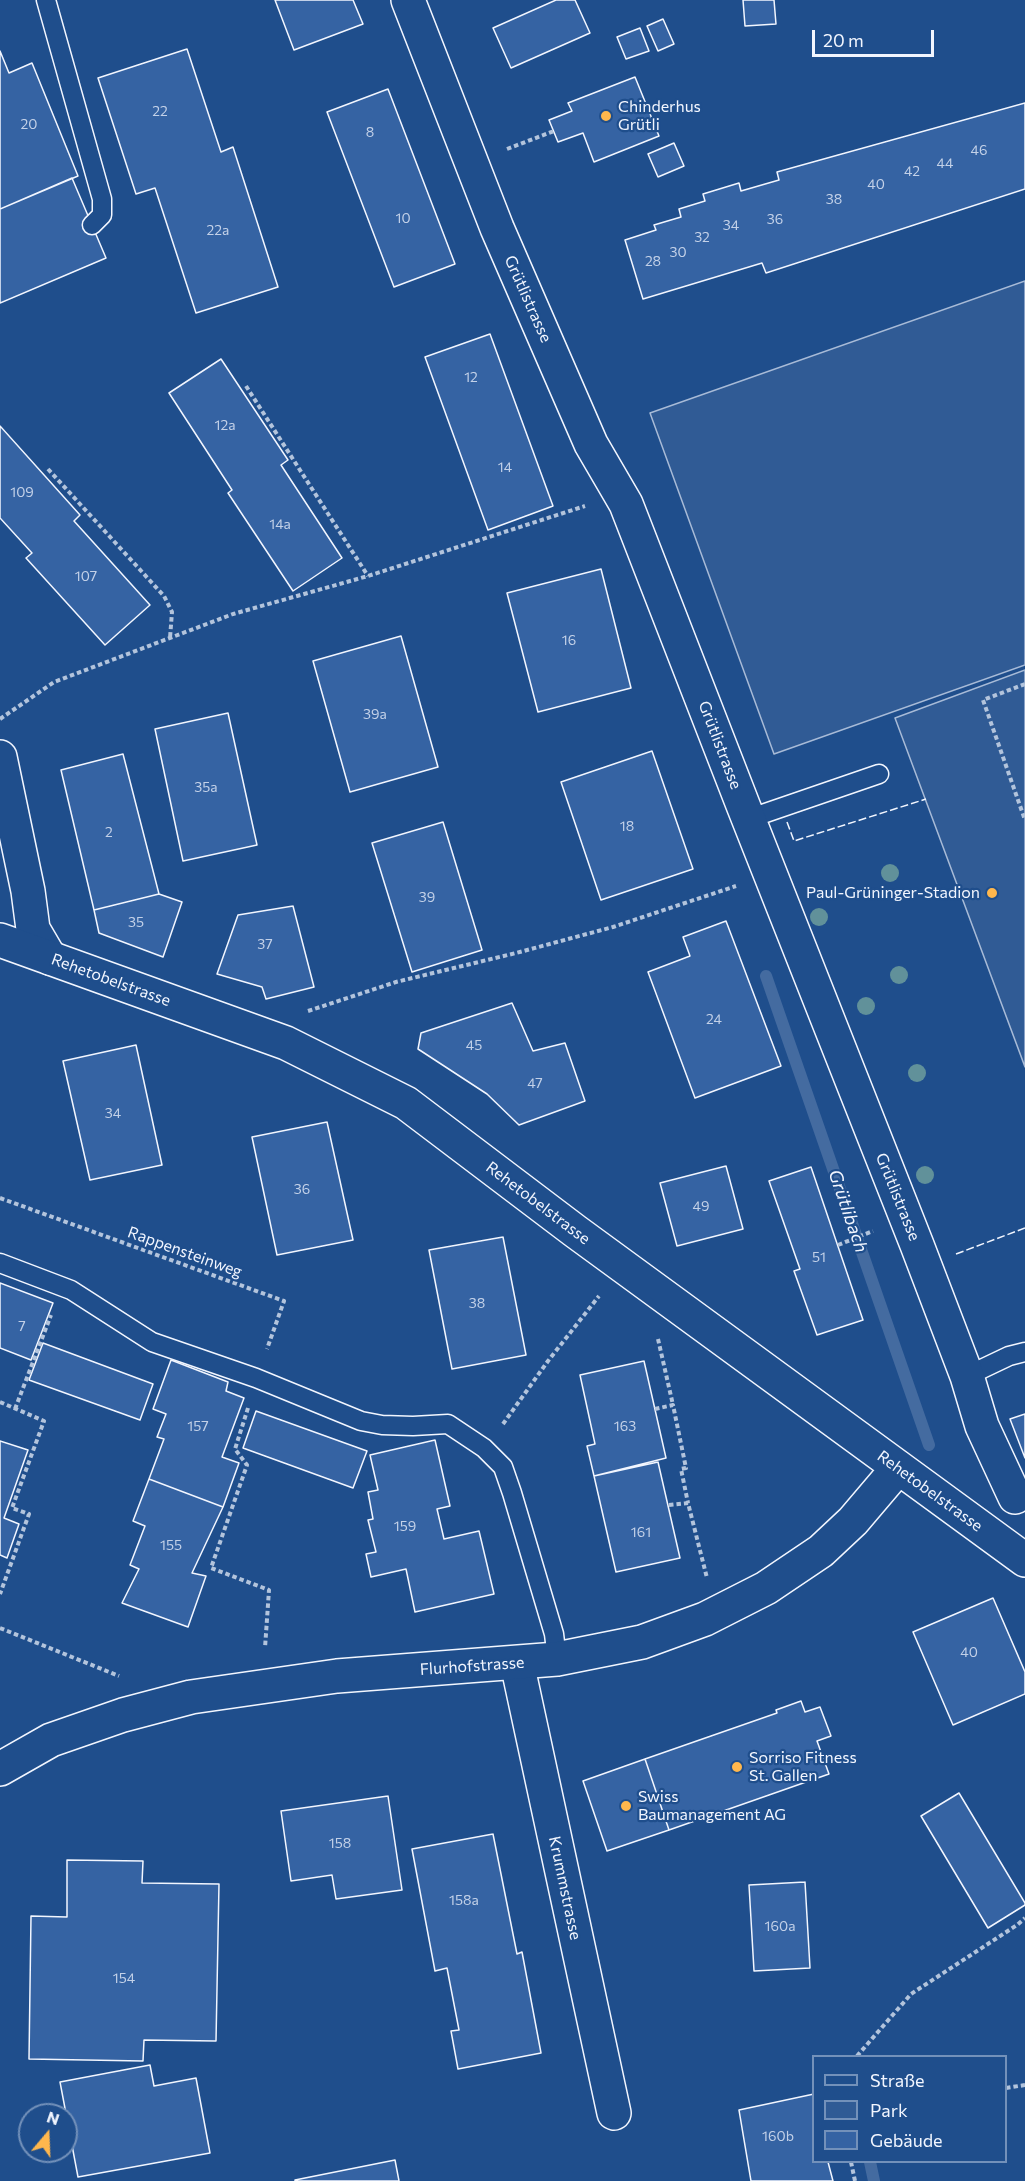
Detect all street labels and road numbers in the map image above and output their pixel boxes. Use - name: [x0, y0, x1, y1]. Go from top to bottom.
- street label: Grütlistrasse: [500, 253, 556, 345]
- street label: Grütlistrasse: [694, 698, 746, 792]
- street label: Rehetobelstrasse: [49, 950, 173, 1010]
- street label: Grütlistrasse: [872, 1150, 924, 1244]
- street label: Rehetobelstrasse: [482, 1158, 594, 1248]
- street label: Rappensteinweg: [125, 1222, 245, 1282]
- street label: Rehetobelstrasse: [874, 1446, 986, 1536]
- street label: Flurhofstrasse: [419, 1653, 525, 1679]
- street label: Krummstrasse: [545, 1834, 585, 1942]

